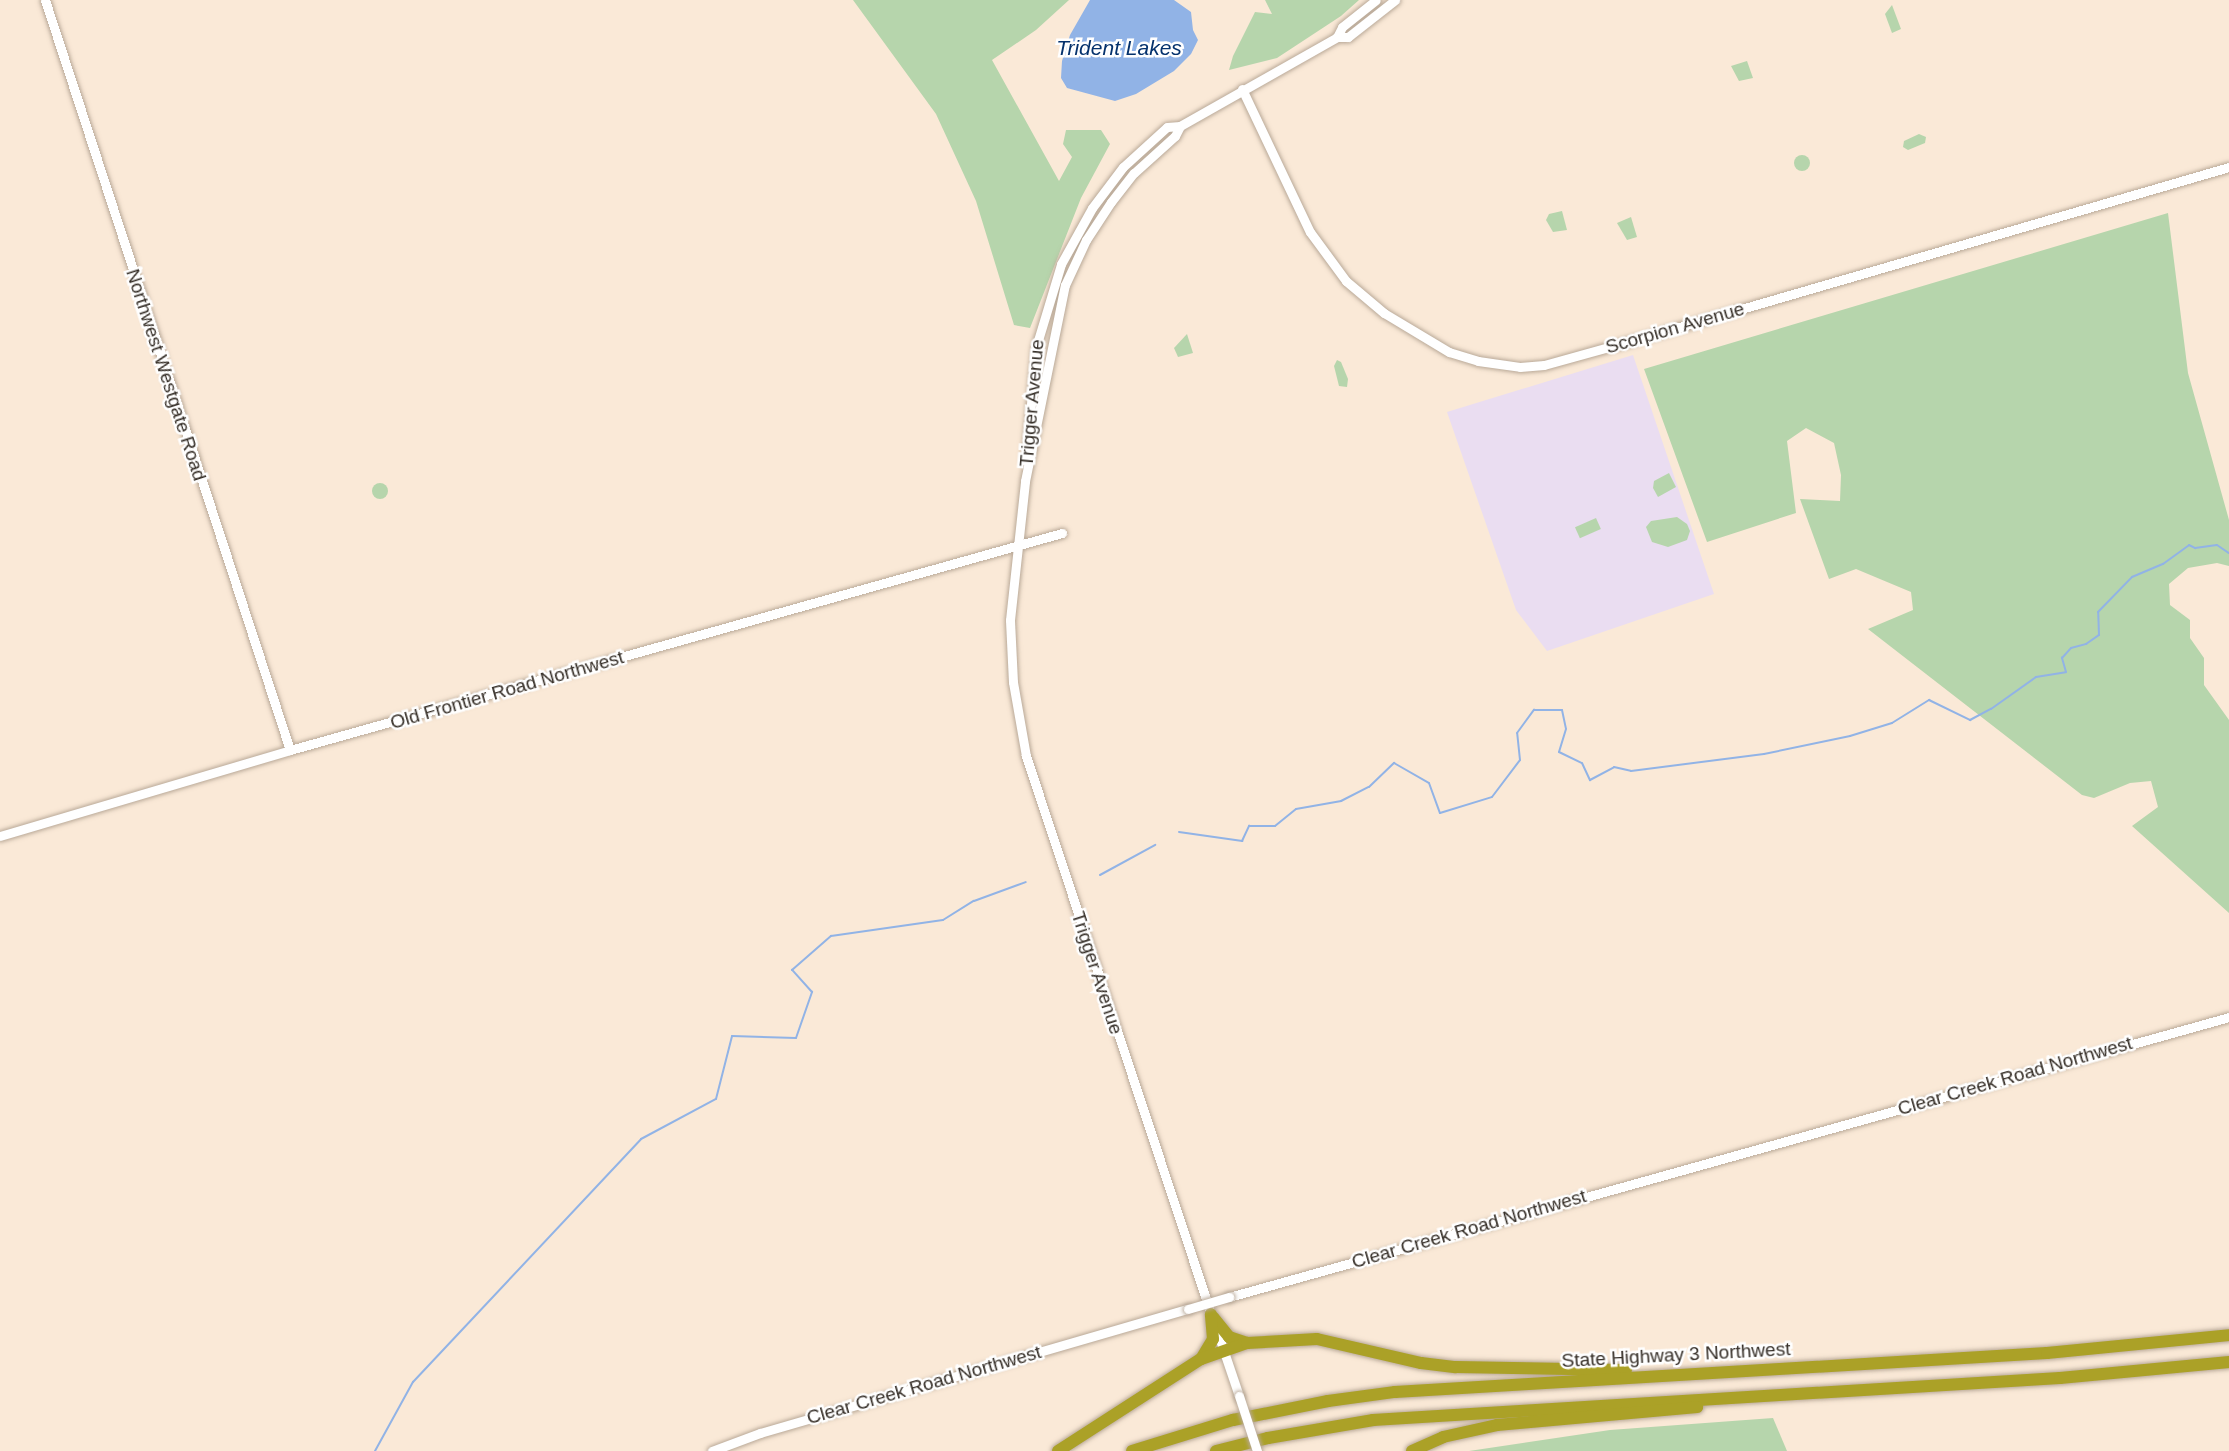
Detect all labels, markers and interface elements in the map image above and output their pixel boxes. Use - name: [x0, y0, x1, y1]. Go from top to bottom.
- water label: Trident Lakes: [1056, 35, 1182, 61]
- street label: Northwest Westgate Road: [121, 266, 211, 484]
- street label: Scorpion Avenue: [1602, 297, 1748, 359]
- street label: Trigger Avenue: [1015, 338, 1049, 468]
- street label: Old Frontier Road Northwest: [388, 646, 626, 734]
- street label: Trigger Avenue: [1066, 908, 1128, 1038]
- street label: Clear Creek Road Northwest: [1895, 1032, 2135, 1120]
- street label: Clear Creek Road Northwest: [1349, 1185, 1589, 1273]
- street label: State Highway 3 Northwest: [1561, 1338, 1791, 1372]
- street label: Clear Creek Road Northwest: [804, 1341, 1044, 1429]

